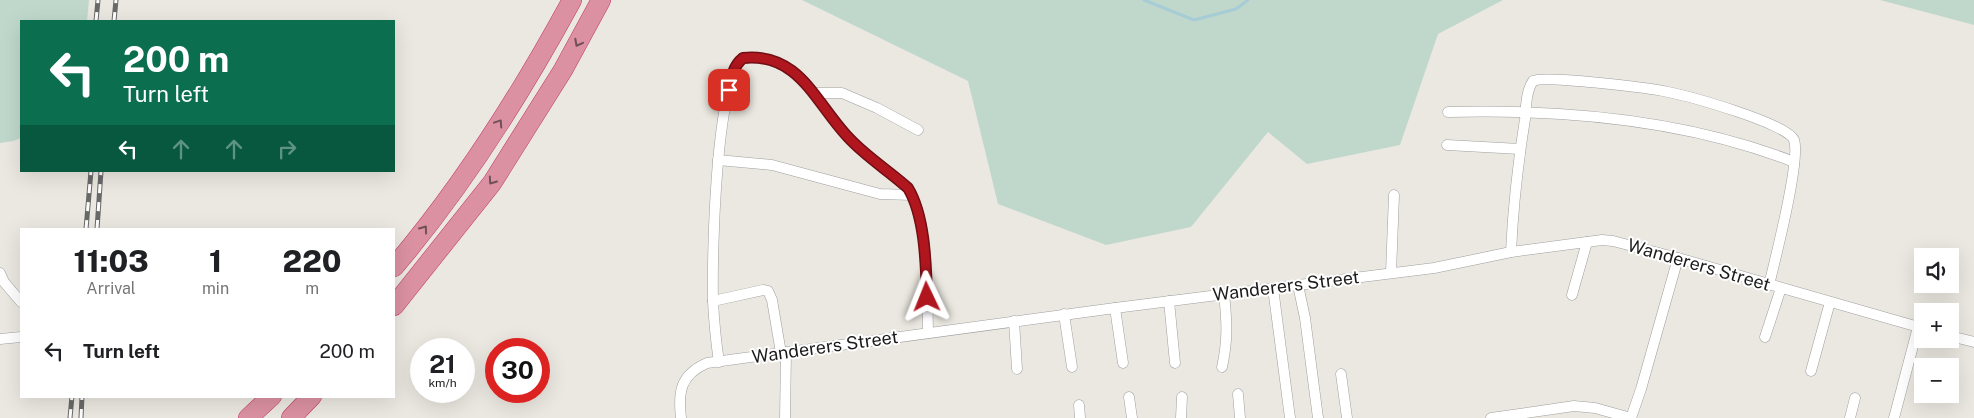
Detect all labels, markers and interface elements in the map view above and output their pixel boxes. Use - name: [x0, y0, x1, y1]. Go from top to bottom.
- one-way arrow: [574, 38, 584, 47]
- text: 200 m: [123, 39, 229, 80]
- icon: left: [40, 40, 105, 105]
- pin: [708, 69, 750, 111]
- icon: arrive: [715, 76, 743, 104]
- text: Turn left: [123, 81, 209, 107]
- one-way arrow: [493, 119, 502, 129]
- icon: left: [114, 135, 142, 163]
- icon: ahead: [167, 135, 195, 163]
- icon: ahead: [220, 135, 248, 163]
- icon: right: [273, 135, 301, 163]
- one-way arrow: [489, 175, 498, 185]
- one-way arrow: [418, 225, 427, 235]
- street label: Wanderers Street: [1625, 234, 1773, 295]
- text: 11:03: [73, 243, 149, 279]
- text: 1: [209, 243, 222, 279]
- text: 220: [283, 243, 342, 279]
- map controls: [1914, 248, 1959, 403]
- button: sound: [1914, 248, 1959, 293]
- street label: Wanderers Street: [1211, 266, 1361, 305]
- position arrow: [900, 270, 952, 322]
- text: Arrival: [86, 279, 136, 298]
- text: min: [202, 279, 229, 298]
- text: m: [305, 279, 319, 298]
- button: +: [1914, 303, 1959, 348]
- street label: Wanderers Street: [750, 326, 900, 367]
- icon: left: [40, 337, 68, 365]
- speed limit sign: 30: [485, 338, 550, 403]
- text: Turn left: [83, 340, 160, 362]
- text: 200 m: [319, 340, 375, 362]
- text: 21: [429, 349, 456, 379]
- button: −: [1914, 358, 1959, 403]
- text: km/h: [428, 376, 457, 390]

